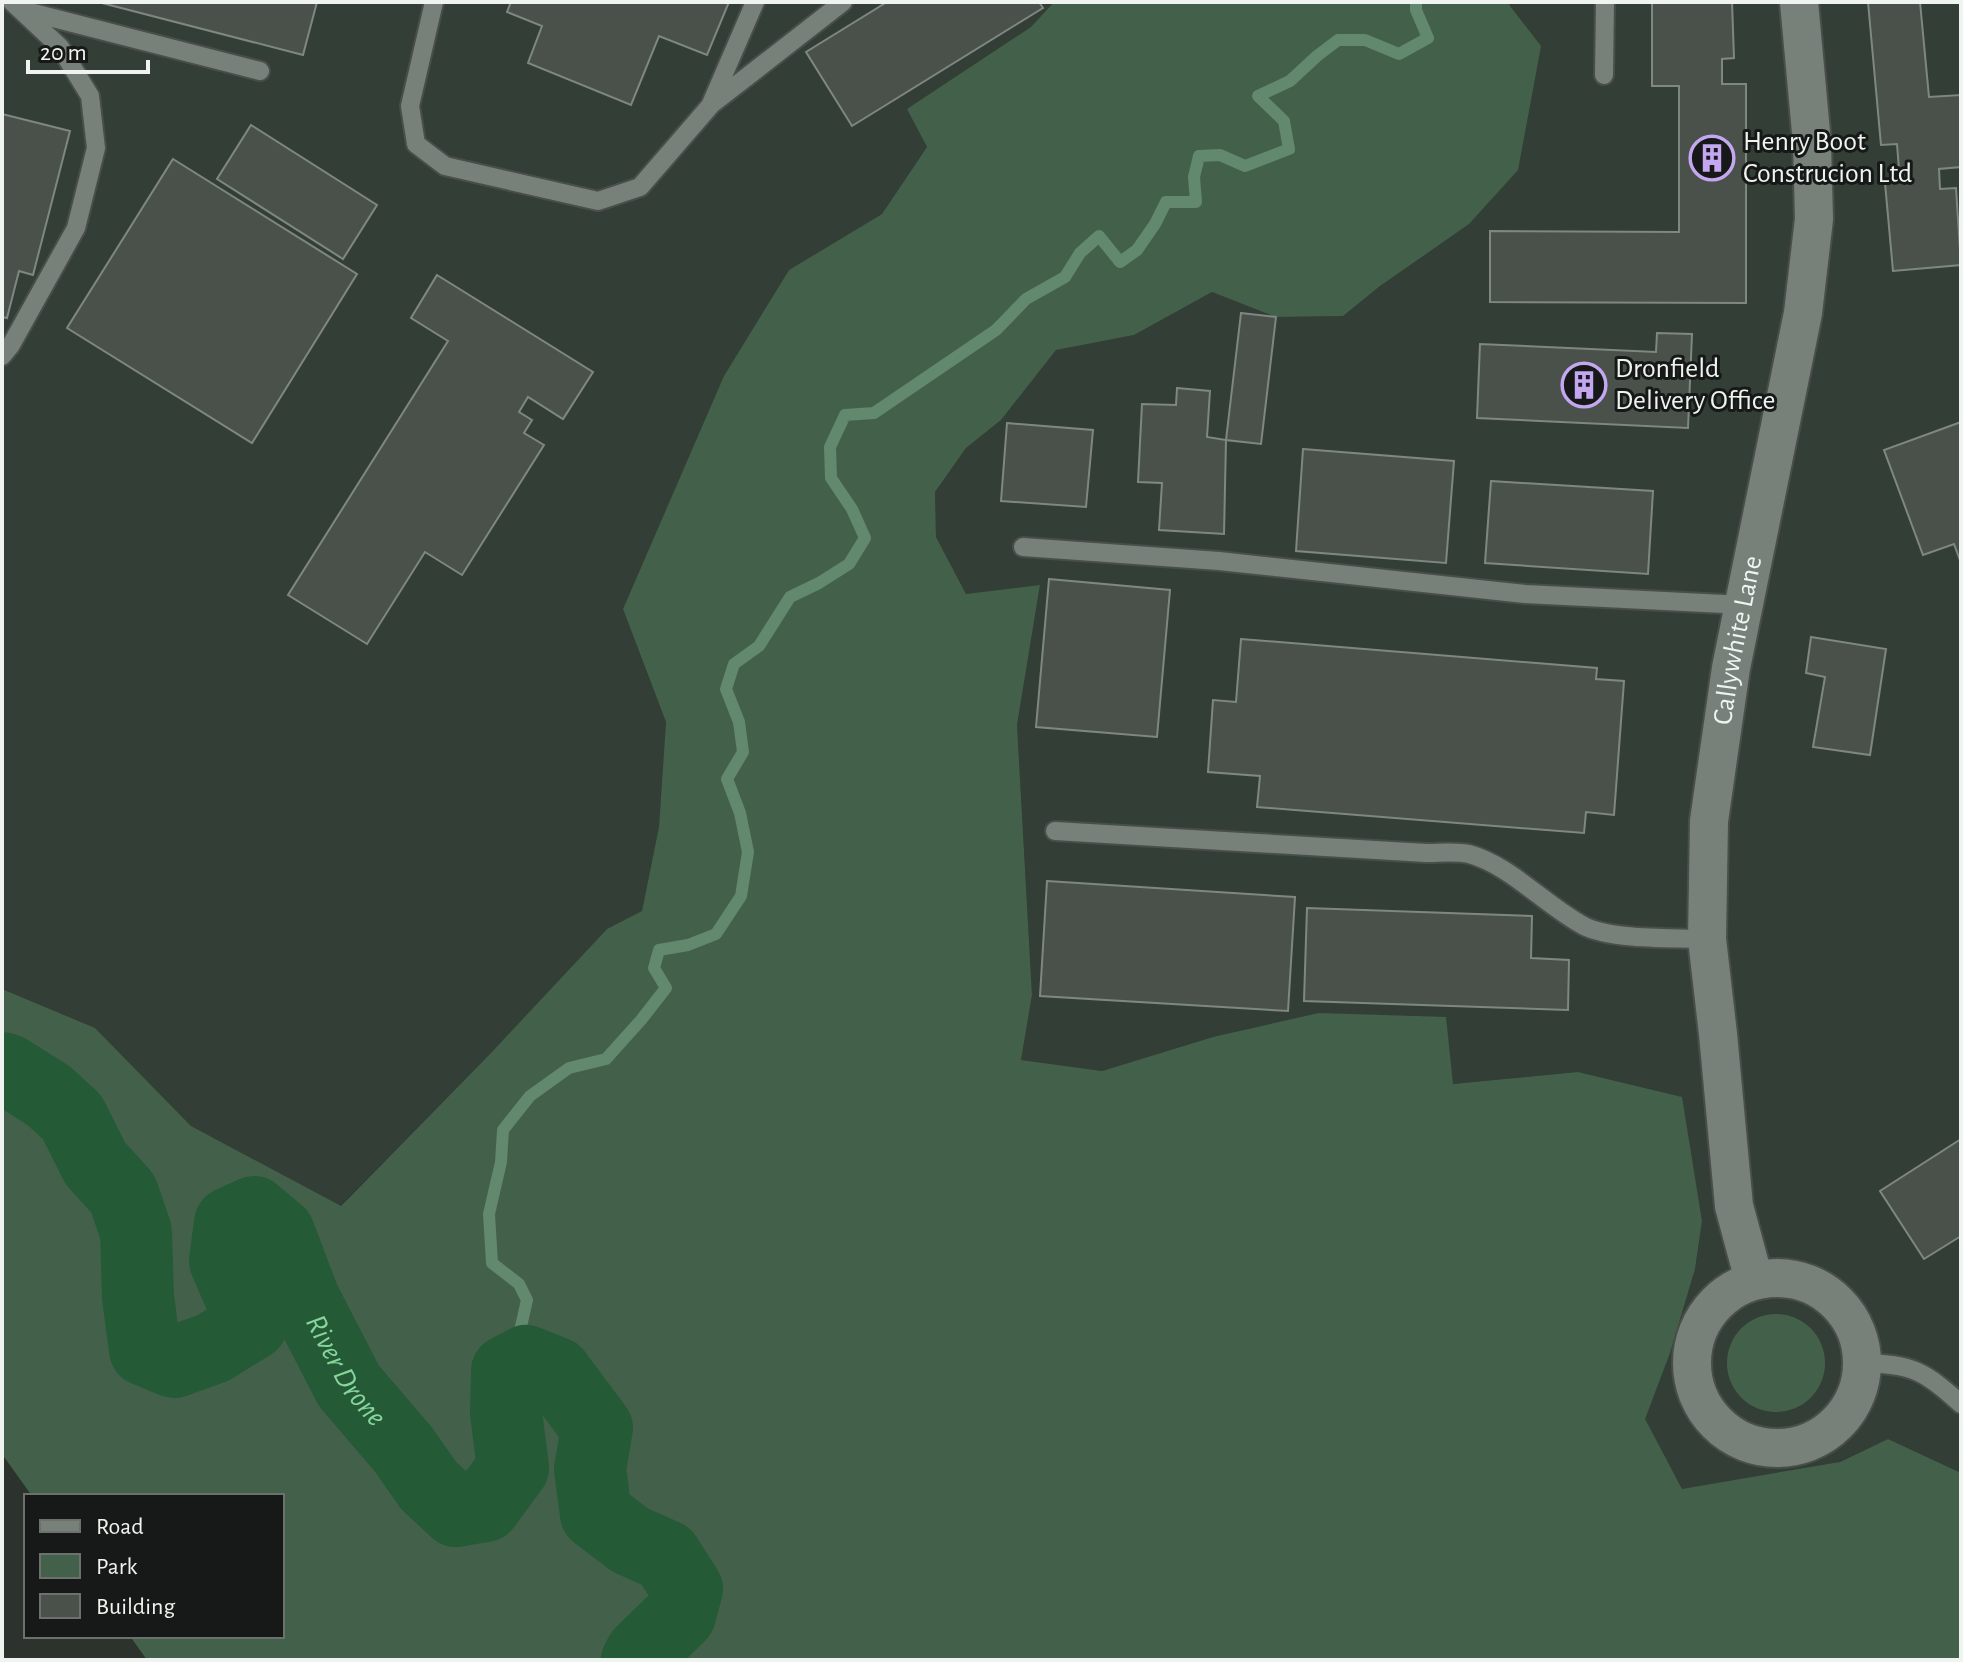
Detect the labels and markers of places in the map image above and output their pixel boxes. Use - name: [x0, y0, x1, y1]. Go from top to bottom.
- place label: Henry Boot Construcion Ltd: [1743, 128, 1912, 188]
- building icon: Henry Boot Construcion Ltd: [1688, 134, 1736, 182]
- place label: Dronfield Delivery Office: [1615, 355, 1775, 415]
- building icon: Dronfield Delivery Office: [1560, 361, 1608, 409]

